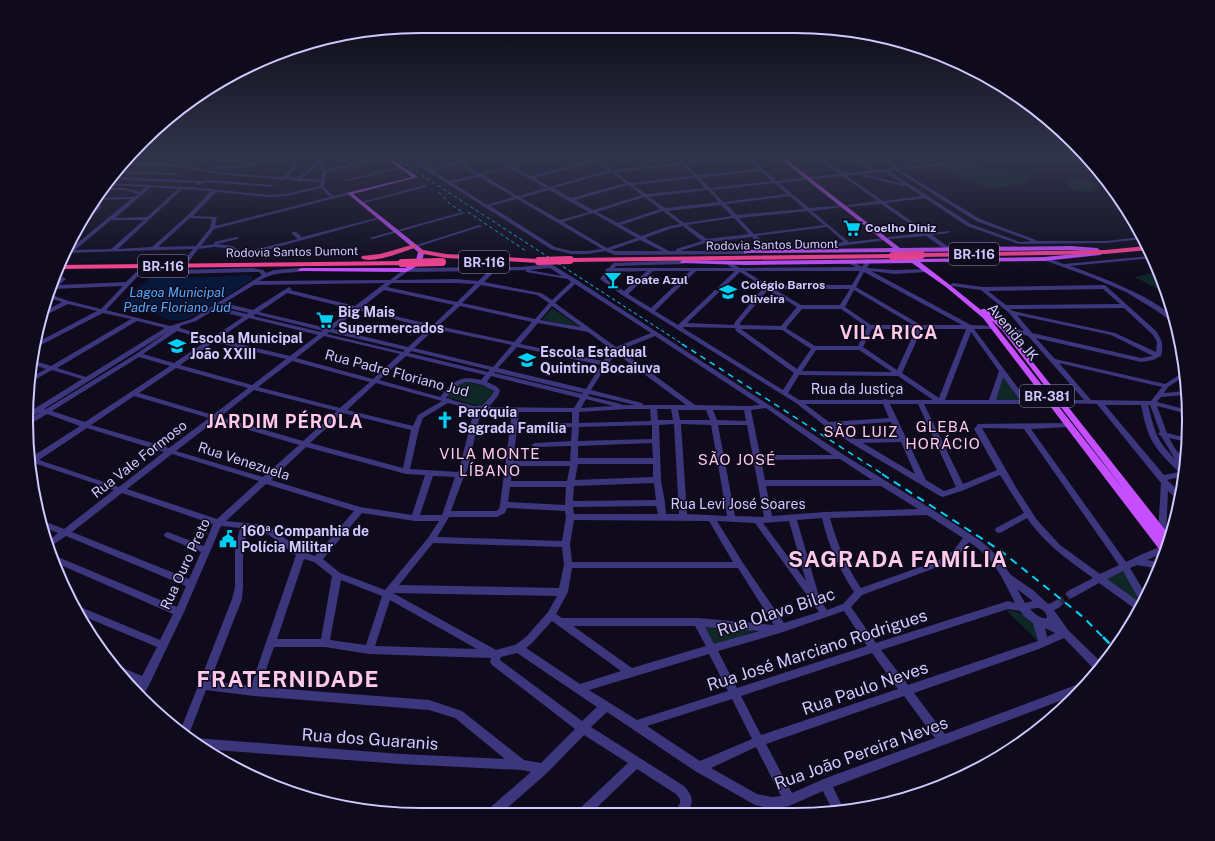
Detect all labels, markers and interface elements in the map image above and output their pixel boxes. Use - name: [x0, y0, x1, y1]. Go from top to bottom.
- supermarket icon: Coelho Diniz: [842, 218, 862, 238]
- place label: Coelho Diniz: [865, 221, 936, 235]
- street label: Rodovia Santos Dumont: [706, 237, 839, 253]
- road number: BR-116: [949, 243, 999, 265]
- street label: Rodovia Santos Dumont: [226, 244, 359, 260]
- road number: BR-116: [459, 251, 509, 273]
- road number: BR-116: [138, 255, 188, 277]
- bar icon: Boate Azul: [603, 270, 623, 290]
- place label: Boate Azul: [626, 273, 688, 287]
- place label: Colégio Barros Oliveira: [741, 278, 825, 306]
- school or university icon: Colégio Barros Oliveira: [718, 282, 738, 302]
- water label: Lagoa Municipal Padre Floriano Jud: [123, 285, 231, 315]
- street label: Avenida JK: [984, 300, 1042, 364]
- place label: Big Mais Supermercados: [338, 304, 444, 336]
- supermarket icon: Big Mais Supermercados: [315, 310, 335, 330]
- district label: VILA RICA: [840, 322, 938, 343]
- place label: Escola Municipal João XXIII: [190, 330, 304, 362]
- school or university icon: Escola Municipal João XXIII: [167, 336, 187, 356]
- place label: Escola Estadual Quintino Bocaiuva: [540, 344, 660, 376]
- street label: Rua Padre Floriano Jud: [323, 346, 471, 400]
- school or university icon: Escola Estadual Quintino Bocaiuva: [517, 350, 537, 370]
- street label: Rua da Justiça: [811, 381, 903, 397]
- road number: BR-381: [1020, 385, 1074, 407]
- place label: Paróquia Sagrada Família: [458, 404, 566, 436]
- district label: JARDIM PÉROLA: [206, 410, 364, 432]
- church icon: Paróquia Sagrada Família: [435, 410, 455, 430]
- street label: Rua Vale Formoso: [88, 417, 190, 501]
- district label: GLEBA HORÁCIO: [905, 418, 981, 452]
- district label: SÃO LUIZ: [823, 423, 899, 440]
- street label: Rua Venezuela: [196, 439, 292, 483]
- district label: VILA MONTE LÍBANO: [439, 445, 541, 479]
- district label: SÃO JOSÉ: [698, 451, 776, 468]
- street label: Rua Levi José Soares: [670, 496, 806, 512]
- street label: Rua Ouro Preto: [157, 516, 213, 612]
- place label: 160ª Companhia de Polícia Militar: [241, 523, 369, 555]
- public building icon: 160ª Companhia de Polícia Militar: [218, 529, 238, 549]
- district label: SAGRADA FAMÍLIA: [788, 546, 1008, 572]
- street label: Rua Olavo Bilac: [715, 584, 837, 640]
- street label: Rua José Marciano Rodrigues: [704, 605, 930, 695]
- street label: Rua Paulo Neves: [799, 657, 931, 719]
- district label: FRATERNIDADE: [197, 666, 379, 692]
- street label: Rua João Pereira Neves: [771, 712, 951, 794]
- street label: Rua dos Guaranis: [301, 724, 439, 754]

